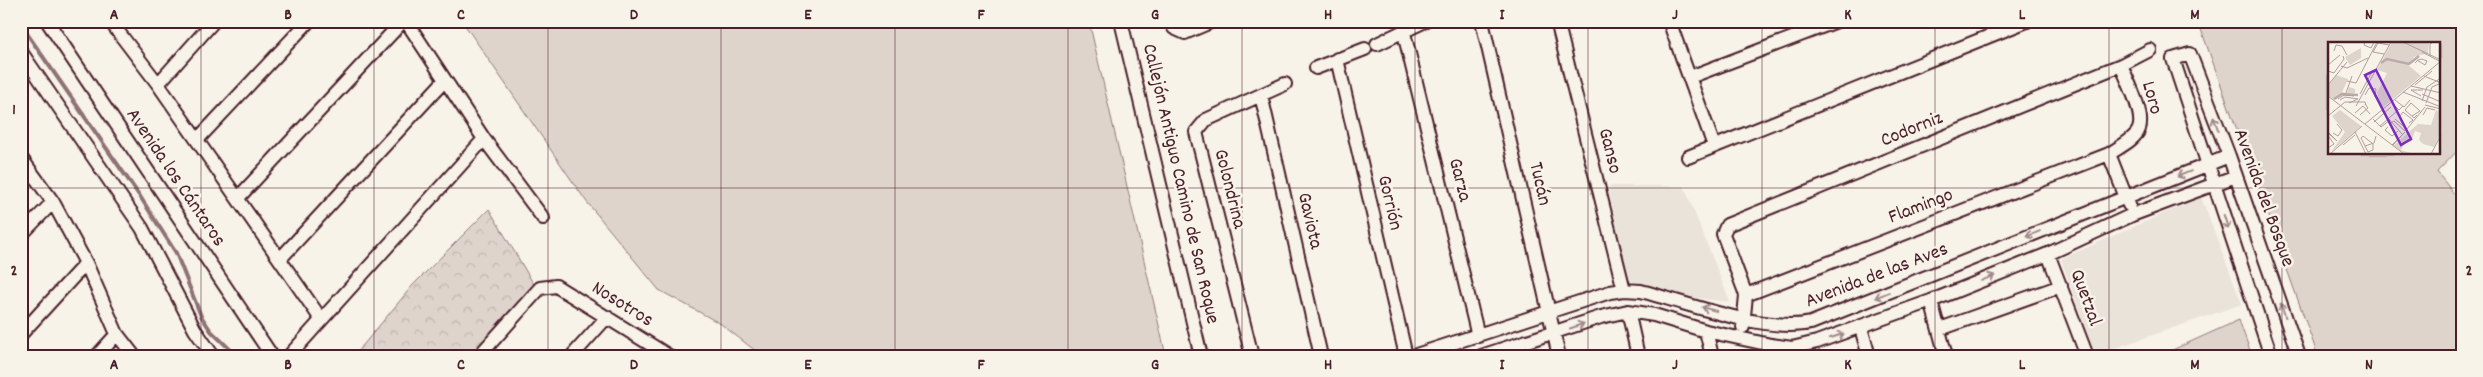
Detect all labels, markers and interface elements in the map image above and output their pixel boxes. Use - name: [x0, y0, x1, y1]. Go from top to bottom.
- text: A: [110, 4, 119, 27]
- text: B: [284, 4, 292, 27]
- text: C: [457, 4, 465, 27]
- text: D: [630, 4, 639, 27]
- text: E: [804, 4, 812, 27]
- text: F: [977, 4, 985, 27]
- text: G: [1151, 4, 1159, 27]
- text: H: [1324, 4, 1332, 27]
- text: I: [1500, 4, 1506, 27]
- text: J: [1672, 4, 1678, 27]
- text: K: [1844, 4, 1852, 27]
- text: L: [2019, 4, 2026, 27]
- text: M: [2190, 4, 2200, 27]
- text: N: [2365, 4, 2373, 27]
- street label: Callejón Antiguo Camino de San Roque: [1134, 41, 1226, 327]
- inset map: [2328, 42, 2440, 155]
- street label: Loro: [2133, 78, 2169, 118]
- text: 1: [12, 99, 16, 122]
- text: 1: [2467, 99, 2471, 122]
- street label: Avenida los Cántaros: [118, 103, 232, 253]
- street label: Codorniz: [1877, 105, 1948, 155]
- one-way arrow: [2211, 117, 2221, 132]
- street label: Ganso: [1590, 125, 1628, 177]
- street label: Avenida del Bosque: [2225, 125, 2301, 271]
- street label: Golondrina: [1206, 146, 1253, 232]
- street label: Garza: [1440, 155, 1478, 205]
- street label: Tucán: [1520, 159, 1558, 209]
- one-way arrow: [2177, 169, 2192, 179]
- street label: Gorrión: [1369, 173, 1409, 233]
- street label: Flamingo: [1885, 182, 1958, 232]
- street label: Gaviota: [1289, 190, 1329, 253]
- one-way arrow: [2222, 214, 2231, 229]
- one-way arrow: [2026, 230, 2041, 240]
- street label: Avenida de las Aves: [1802, 236, 1952, 316]
- text: 2: [11, 260, 18, 283]
- text: 2: [2466, 260, 2473, 283]
- street label: Quetzal: [2062, 266, 2108, 330]
- one-way arrow: [1980, 273, 1995, 282]
- street label: Nosotros: [586, 275, 658, 335]
- one-way arrow: [1875, 290, 1890, 300]
- one-way arrow: [2278, 302, 2287, 318]
- one-way arrow: [1702, 304, 1718, 313]
- one-way arrow: [1569, 320, 1585, 330]
- one-way arrow: [1828, 331, 1844, 340]
- text: A: [110, 354, 119, 377]
- text: B: [284, 354, 292, 377]
- text: C: [457, 354, 465, 377]
- text: D: [630, 354, 639, 377]
- text: E: [804, 354, 812, 377]
- text: F: [977, 354, 985, 377]
- text: G: [1151, 354, 1159, 377]
- text: H: [1324, 354, 1332, 377]
- text: I: [1500, 354, 1506, 377]
- text: J: [1672, 354, 1678, 377]
- text: K: [1844, 354, 1852, 377]
- text: L: [2019, 354, 2026, 377]
- text: M: [2190, 354, 2200, 377]
- text: N: [2365, 354, 2373, 377]

